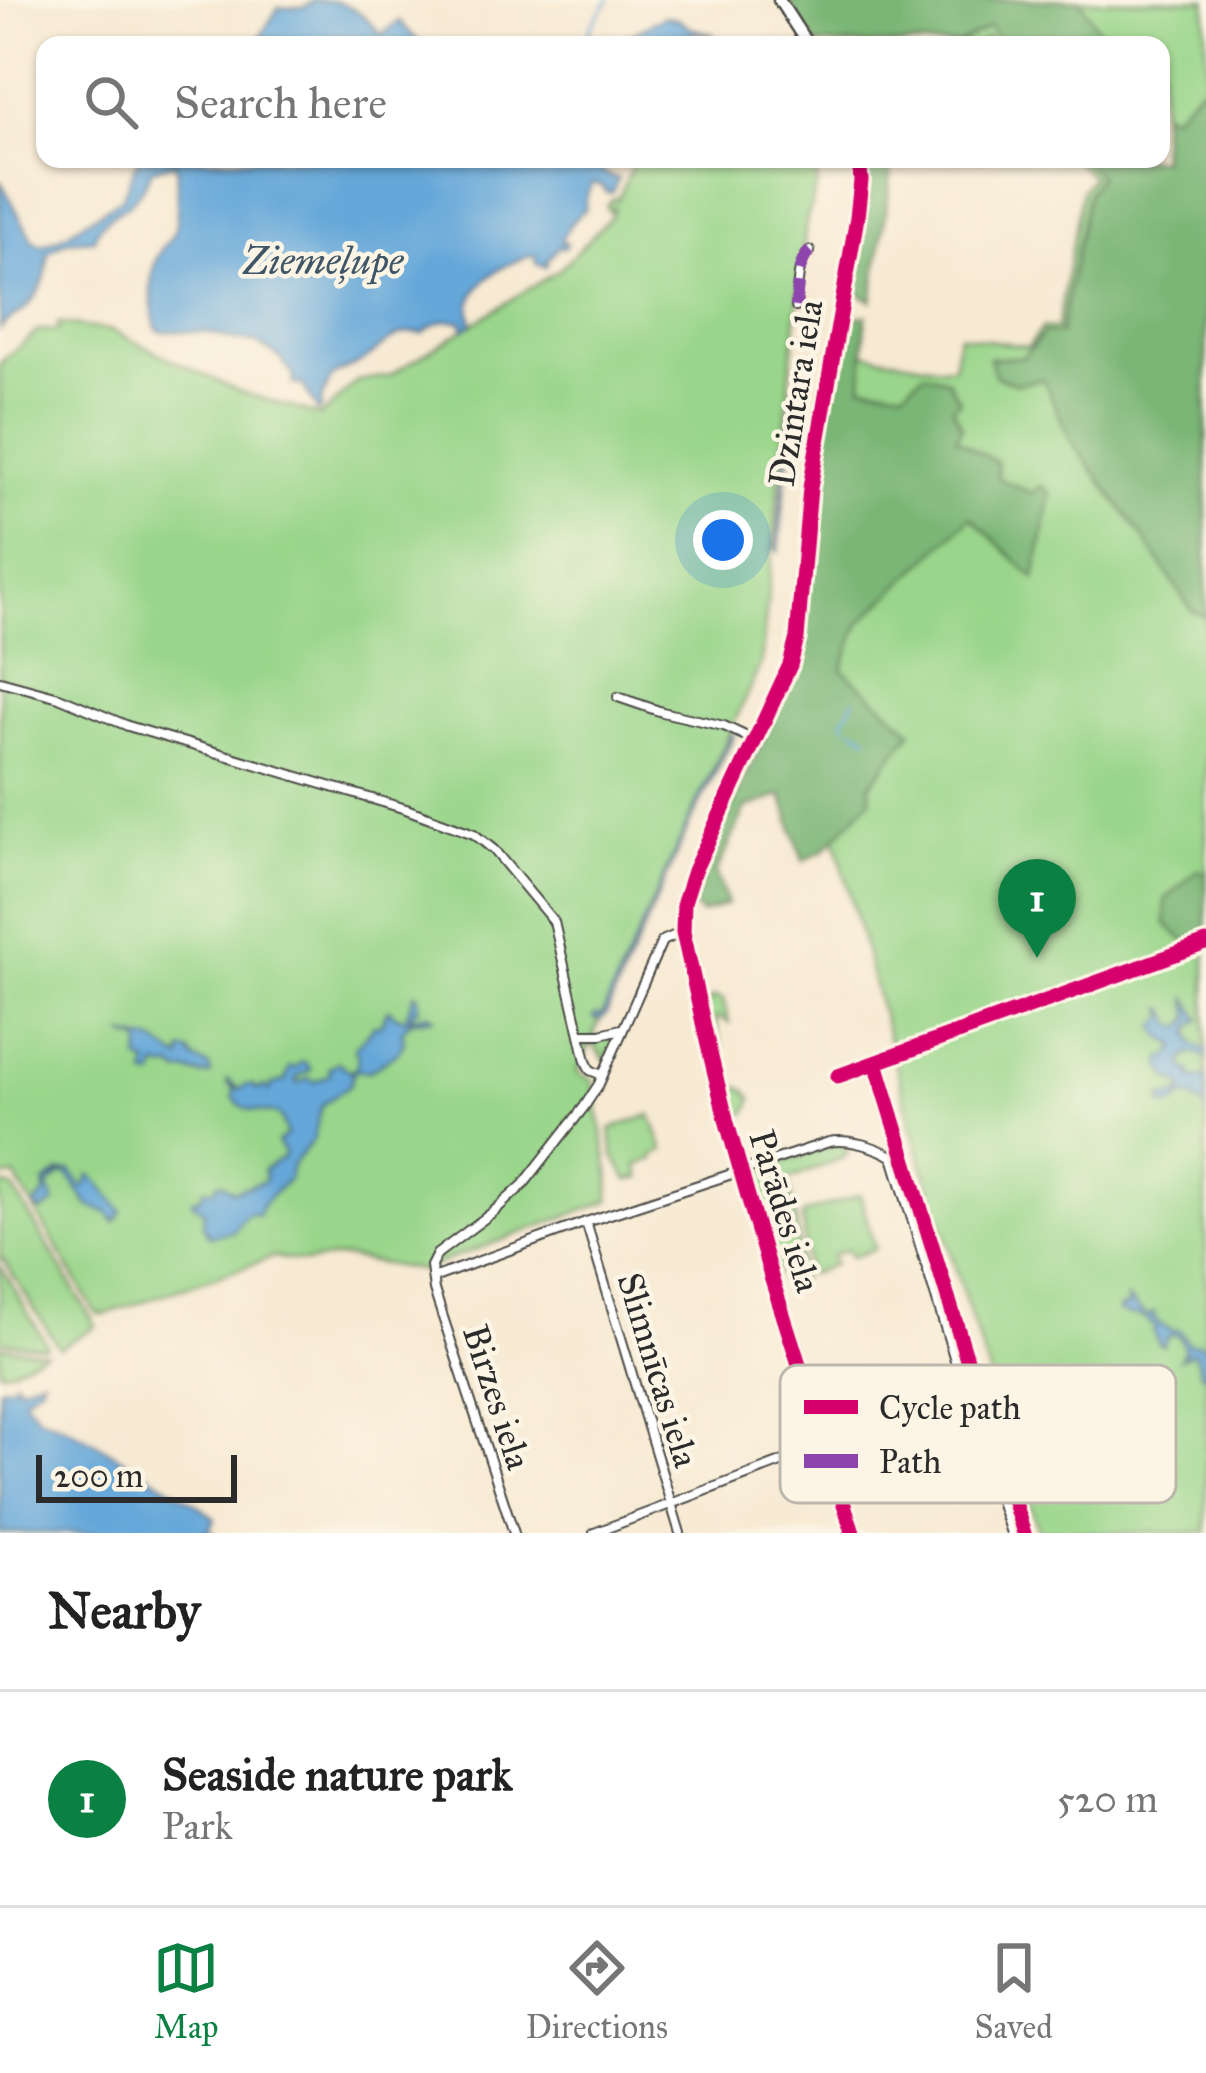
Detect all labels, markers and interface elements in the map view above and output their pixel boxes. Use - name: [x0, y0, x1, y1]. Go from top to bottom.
- search box: [36, 36, 1170, 168]
- icon: search: [78, 69, 144, 135]
- text: Search here: [174, 75, 387, 130]
- water label: Ziemeļupe: [242, 237, 405, 285]
- street label: Dzintara iela: [760, 296, 833, 489]
- your location: [693, 510, 753, 570]
- pin: 1: [998, 859, 1076, 958]
- street label: Parādes iela: [739, 1124, 831, 1298]
- street label: Slimnīcas iela: [608, 1268, 709, 1473]
- street label: Birzes iela: [453, 1319, 541, 1476]
- legend: [780, 1365, 1176, 1503]
- text: Cycle path: [879, 1388, 1021, 1428]
- text: Path: [879, 1442, 941, 1482]
- scale bar: [36, 1449, 237, 1502]
- text: 200 m: [54, 1456, 144, 1496]
- text: Nearby: [48, 1580, 200, 1642]
- text: Seaside nature park: [162, 1747, 512, 1802]
- text: 1: [79, 1775, 95, 1823]
- text: 520 m: [1057, 1775, 1158, 1823]
- text: Park: [162, 1802, 233, 1850]
- tab: Map: [153, 1935, 219, 2047]
- tab: Directions: [526, 1935, 668, 2047]
- tab: Saved: [974, 1935, 1053, 2047]

